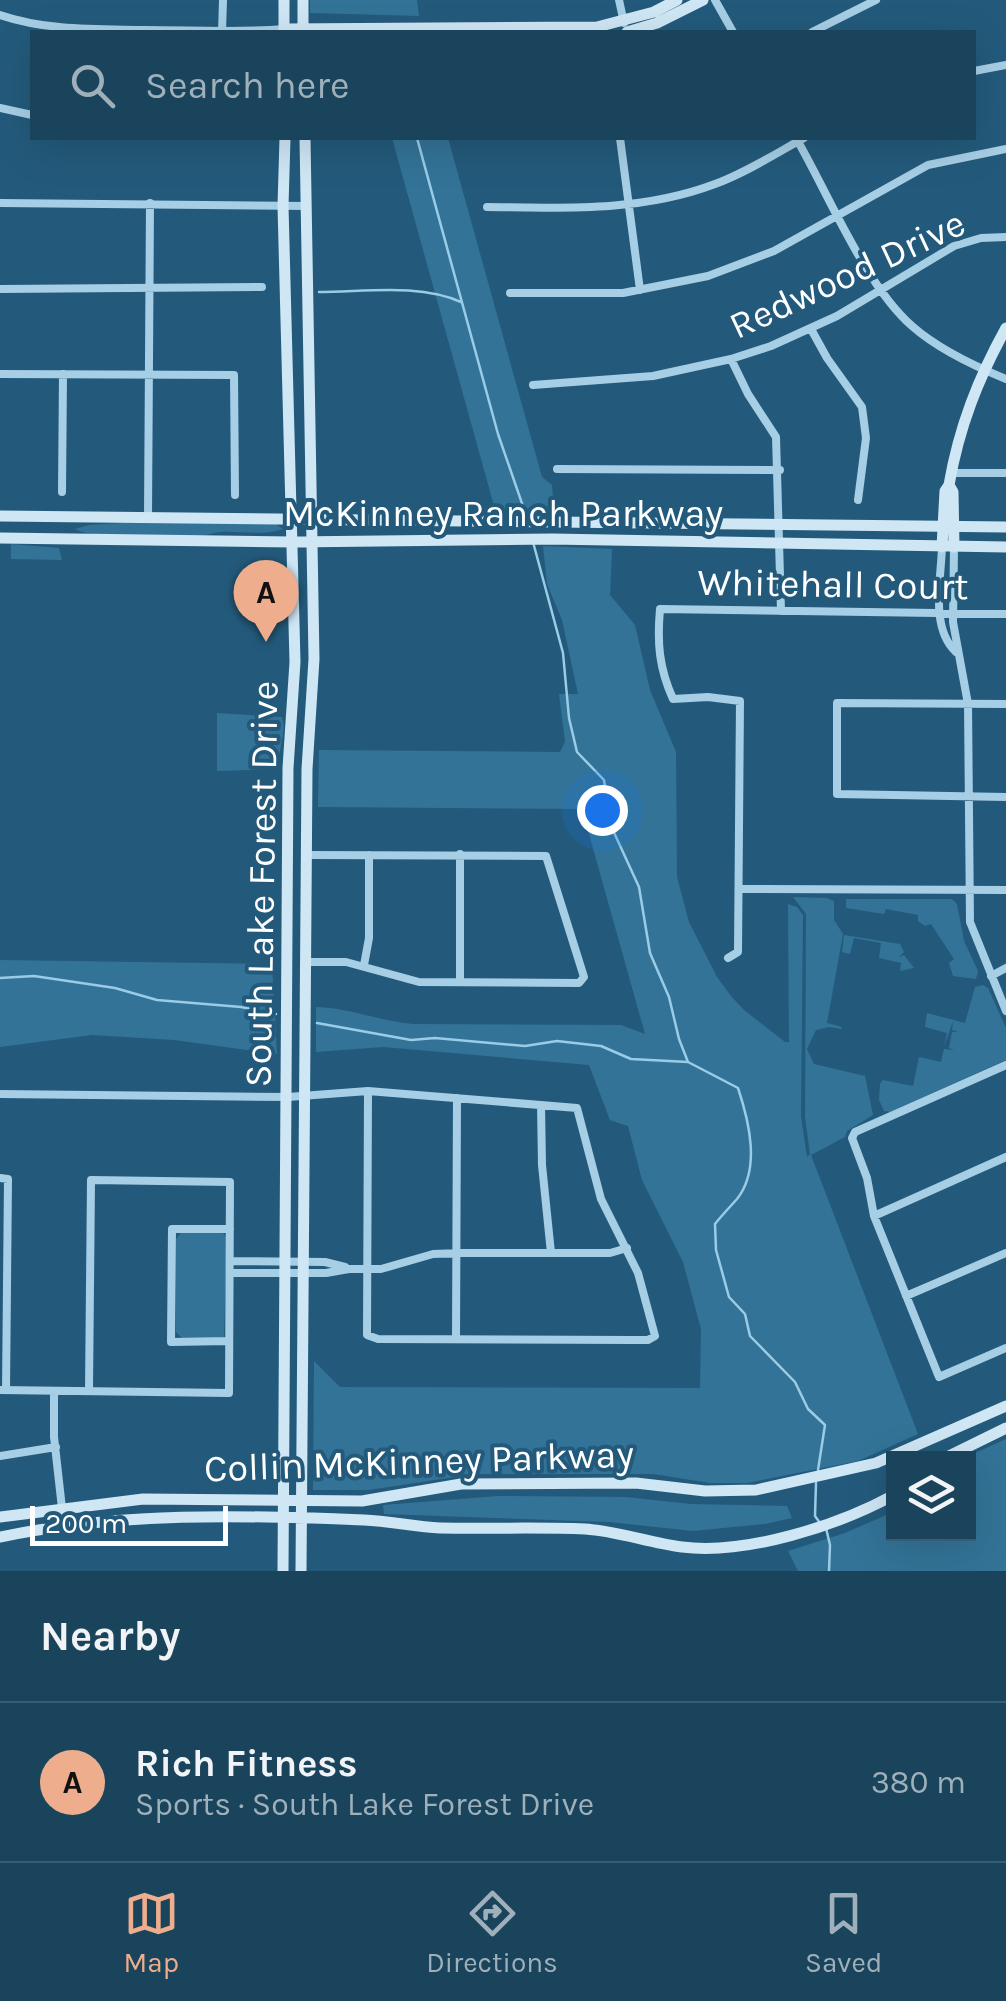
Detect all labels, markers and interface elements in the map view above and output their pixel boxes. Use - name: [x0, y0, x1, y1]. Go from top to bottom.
- search box: [30, 30, 976, 140]
- icon: search: [65, 58, 120, 113]
- text: Search here: [145, 63, 349, 108]
- street label: Redwood Drive: [722, 200, 972, 349]
- street label: McKinney Ranch Parkway: [283, 491, 723, 536]
- pin: A: [234, 560, 298, 642]
- street label: Whitehall Court: [697, 560, 969, 609]
- street label: South Lake Forest Drive: [235, 680, 288, 1088]
- your location: [577, 785, 628, 836]
- street label: Collin McKinney Parkway: [203, 1431, 635, 1491]
- map controls: [886, 1451, 976, 1541]
- button: layers: [886, 1451, 976, 1541]
- scale bar: [30, 1501, 228, 1546]
- text: 200 m: [45, 1507, 127, 1540]
- text: Nearby: [40, 1611, 180, 1661]
- text: Rich Fitness: [135, 1741, 357, 1786]
- text: A: [62, 1764, 83, 1801]
- text: 380 m: [871, 1764, 966, 1801]
- text: Sports · South Lake Forest Drive: [135, 1786, 594, 1823]
- tab: Map: [124, 1886, 179, 1979]
- tab: Directions: [426, 1886, 558, 1979]
- tab: Saved: [805, 1886, 882, 1979]

